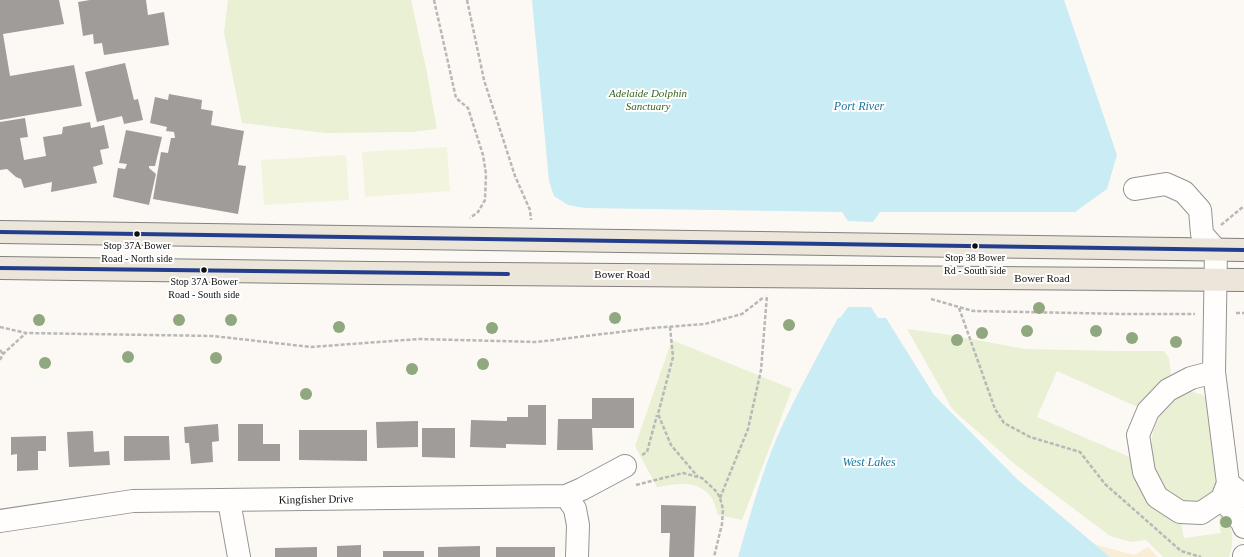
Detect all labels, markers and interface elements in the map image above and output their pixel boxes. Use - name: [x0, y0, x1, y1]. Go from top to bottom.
- park label: Adelaide Dolphin Sanctuary: [609, 87, 687, 113]
- water label: Port River: [834, 100, 884, 114]
- marker: Stop 37A Bower Road - North side: [132, 229, 142, 239]
- place label: Stop 37A Bower Road - North side: [101, 240, 173, 264]
- marker: Stop 38 Bower Rd - South side: [970, 241, 980, 251]
- place label: Stop 38 Bower Rd - South side: [944, 252, 1006, 276]
- marker: Stop 37A Bower Road - South side: [199, 265, 209, 275]
- street label: Bower Road: [594, 268, 650, 282]
- street label: Bower Road: [1014, 272, 1070, 286]
- place label: Stop 37A Bower Road - South side: [168, 276, 240, 300]
- water label: West Lakes: [842, 456, 896, 470]
- street label: Kingfisher Drive: [278, 493, 354, 507]

